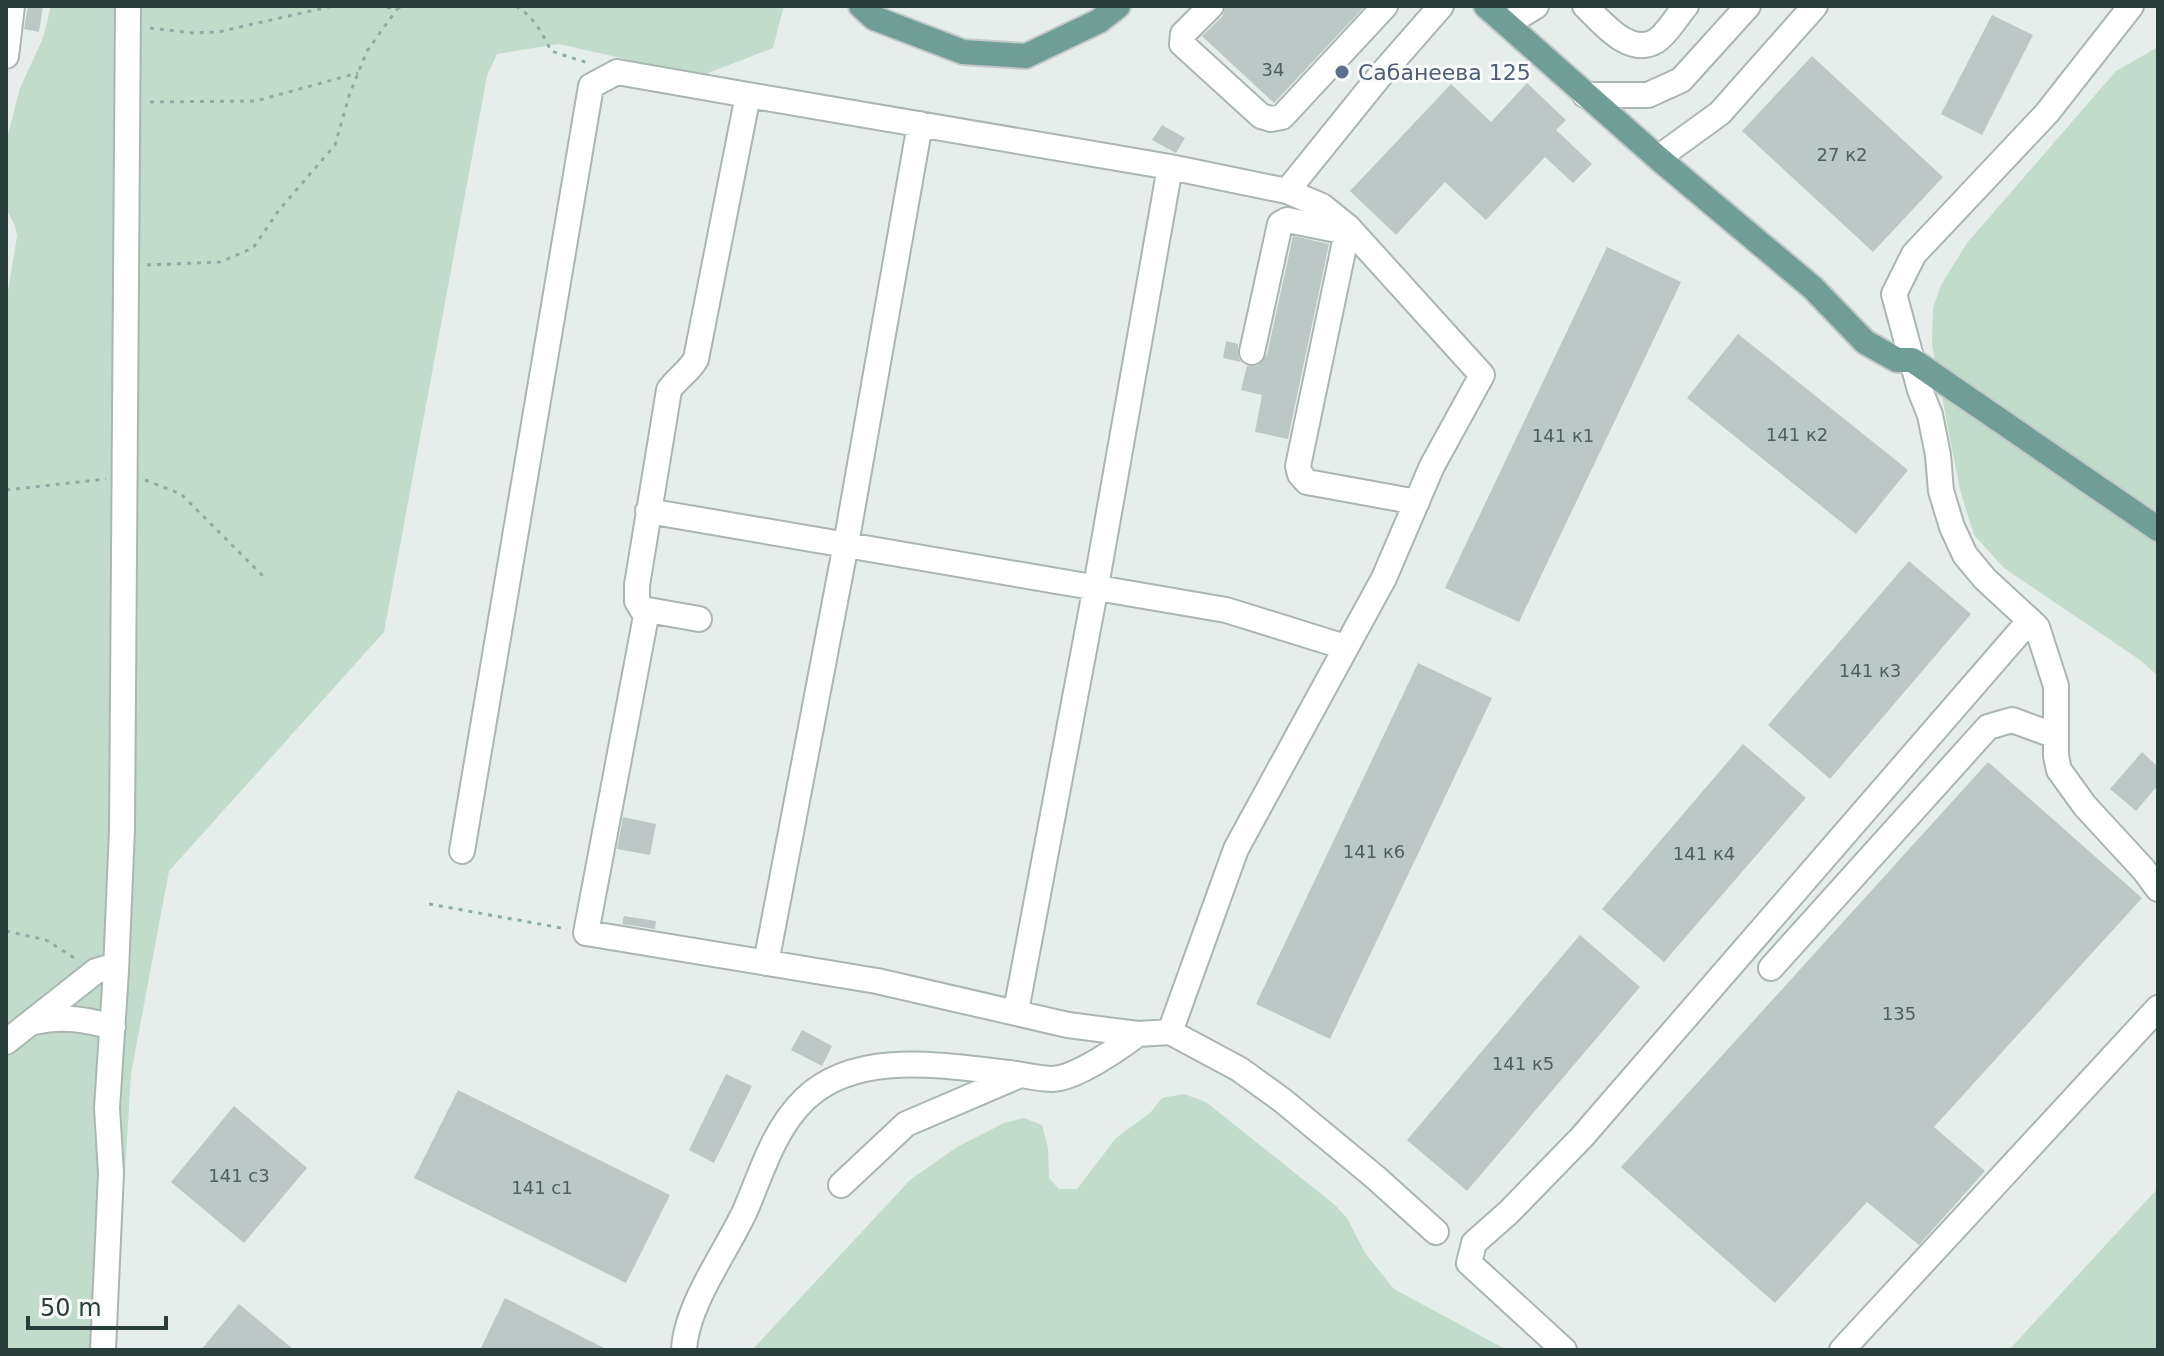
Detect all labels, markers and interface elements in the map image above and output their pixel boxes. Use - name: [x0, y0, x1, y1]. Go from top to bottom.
- house number: 34: [1262, 59, 1284, 80]
- place label: Сабанеева 125: [1358, 60, 1531, 85]
- marker: Сабанеева 125: [1333, 63, 1351, 81]
- house number: 27 к2: [1817, 144, 1867, 165]
- house number: 141 к2: [1766, 424, 1828, 445]
- house number: 141 к1: [1532, 425, 1594, 446]
- house number: 141 к3: [1839, 660, 1901, 681]
- house number: 141 к6: [1343, 841, 1405, 862]
- house number: 141 к4: [1673, 843, 1735, 864]
- house number: 135: [1882, 1003, 1916, 1024]
- house number: 141 к5: [1492, 1053, 1554, 1074]
- house number: 141 с3: [208, 1165, 270, 1186]
- house number: 141 с1: [511, 1177, 573, 1198]
- scale bar: [28, 1280, 166, 1330]
- text: 50 m: [40, 1294, 102, 1322]

